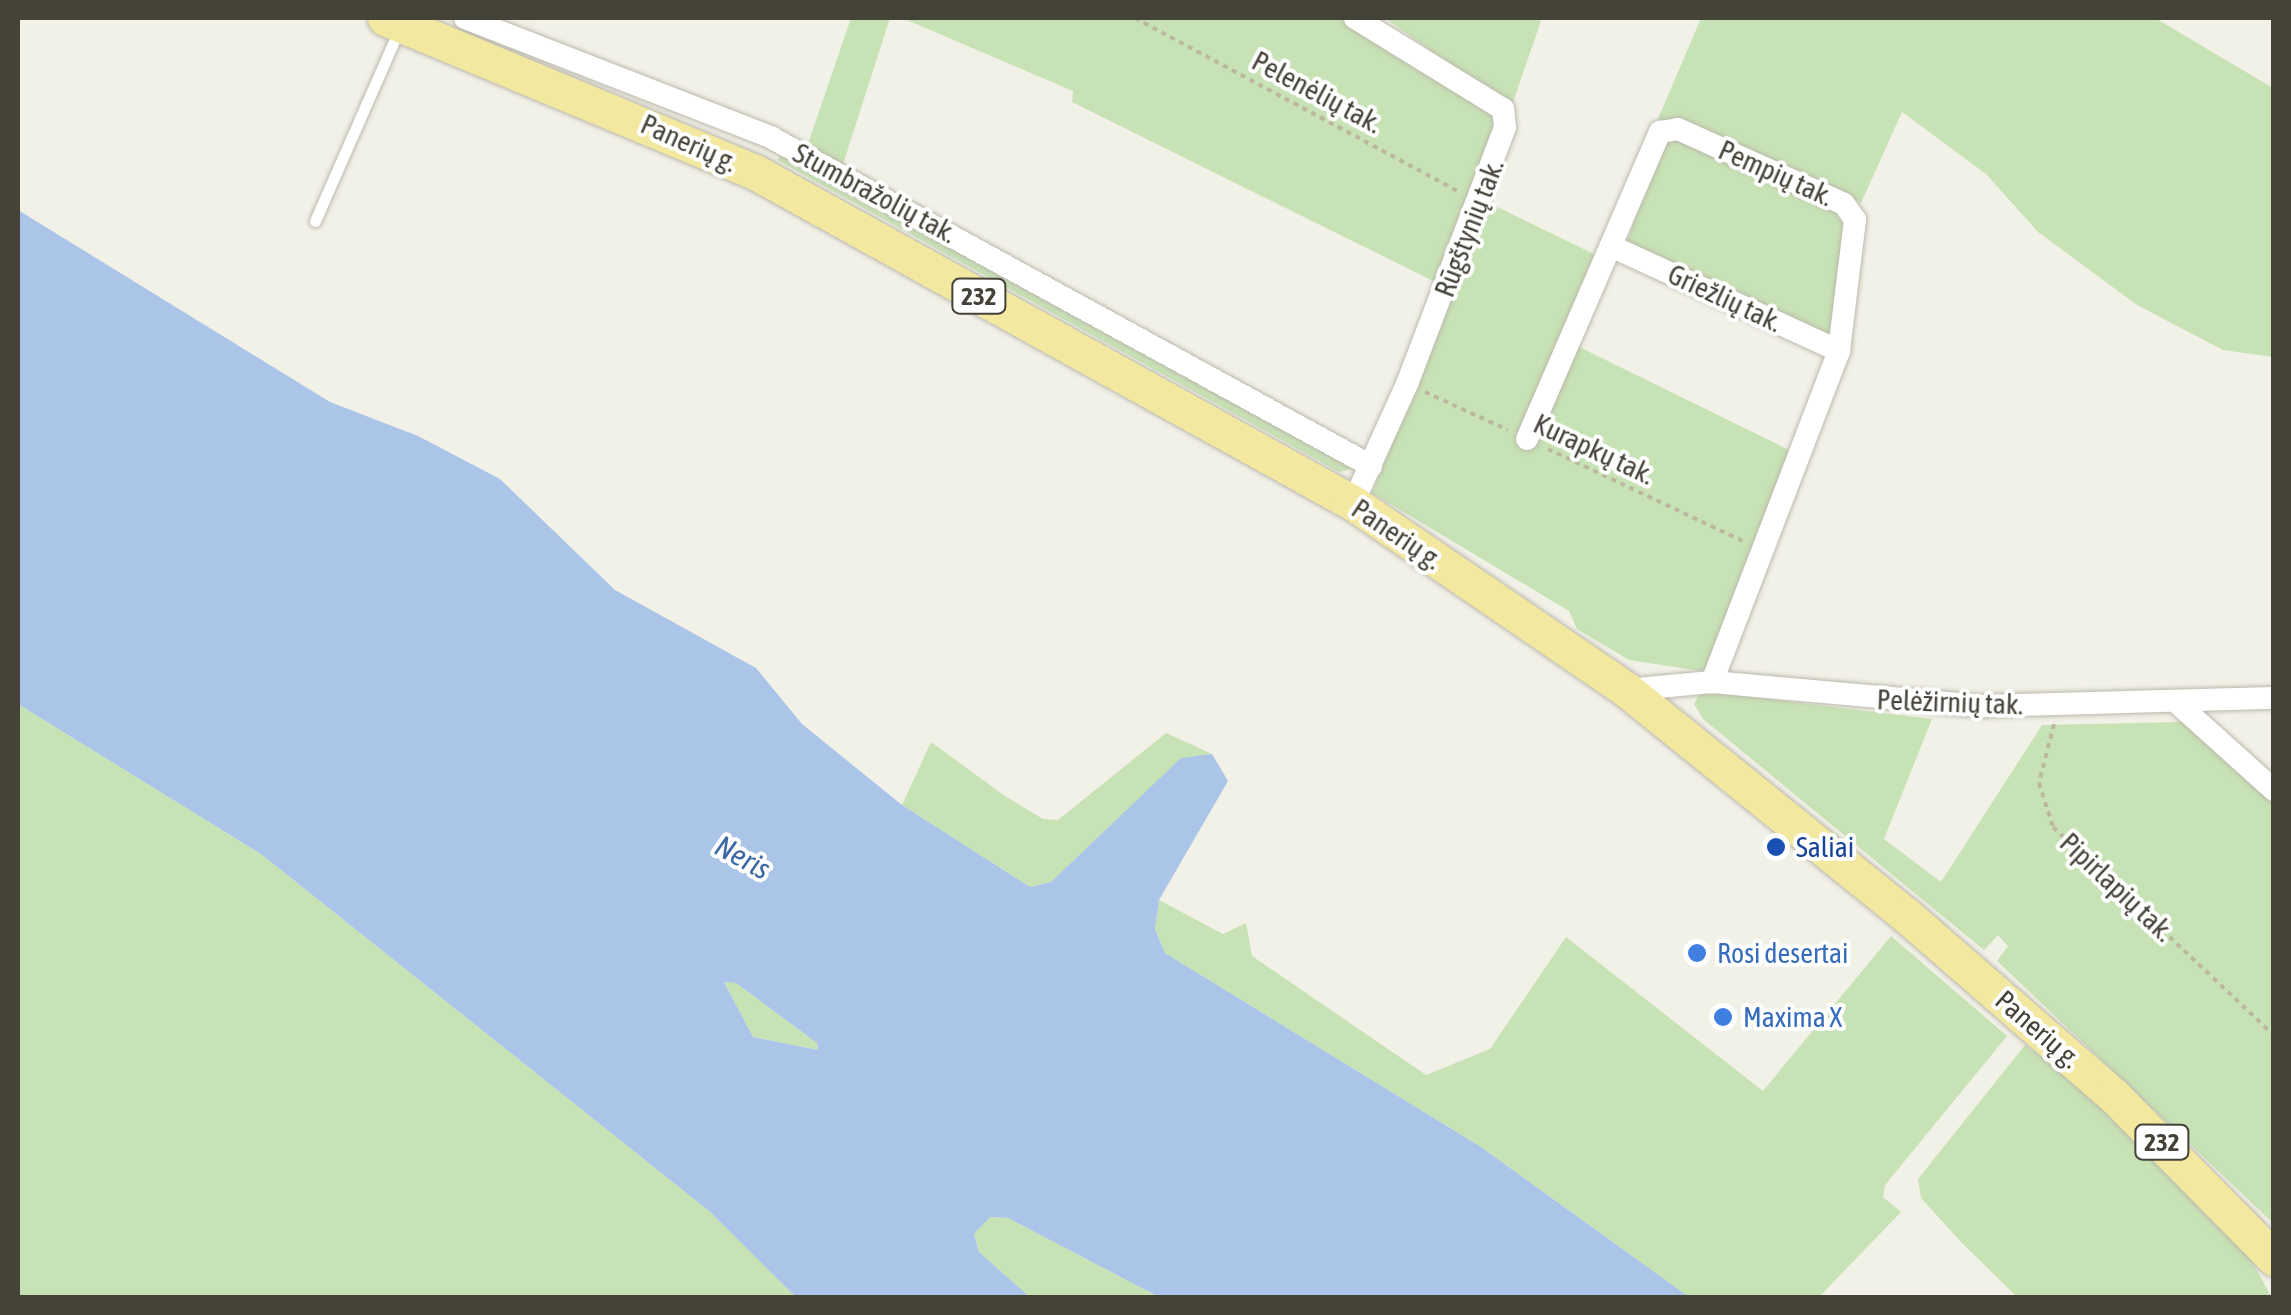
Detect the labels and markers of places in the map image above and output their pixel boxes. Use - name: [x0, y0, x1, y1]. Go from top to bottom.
- place label: Saliai: [1796, 830, 1854, 864]
- marker: Saliai: [1765, 836, 1787, 858]
- place label: Rosi desertai: [1717, 936, 1848, 970]
- marker: Rosi desertai: [1686, 942, 1708, 964]
- place label: Maxima X: [1743, 1000, 1842, 1034]
- marker: Maxima X: [1712, 1006, 1734, 1028]

